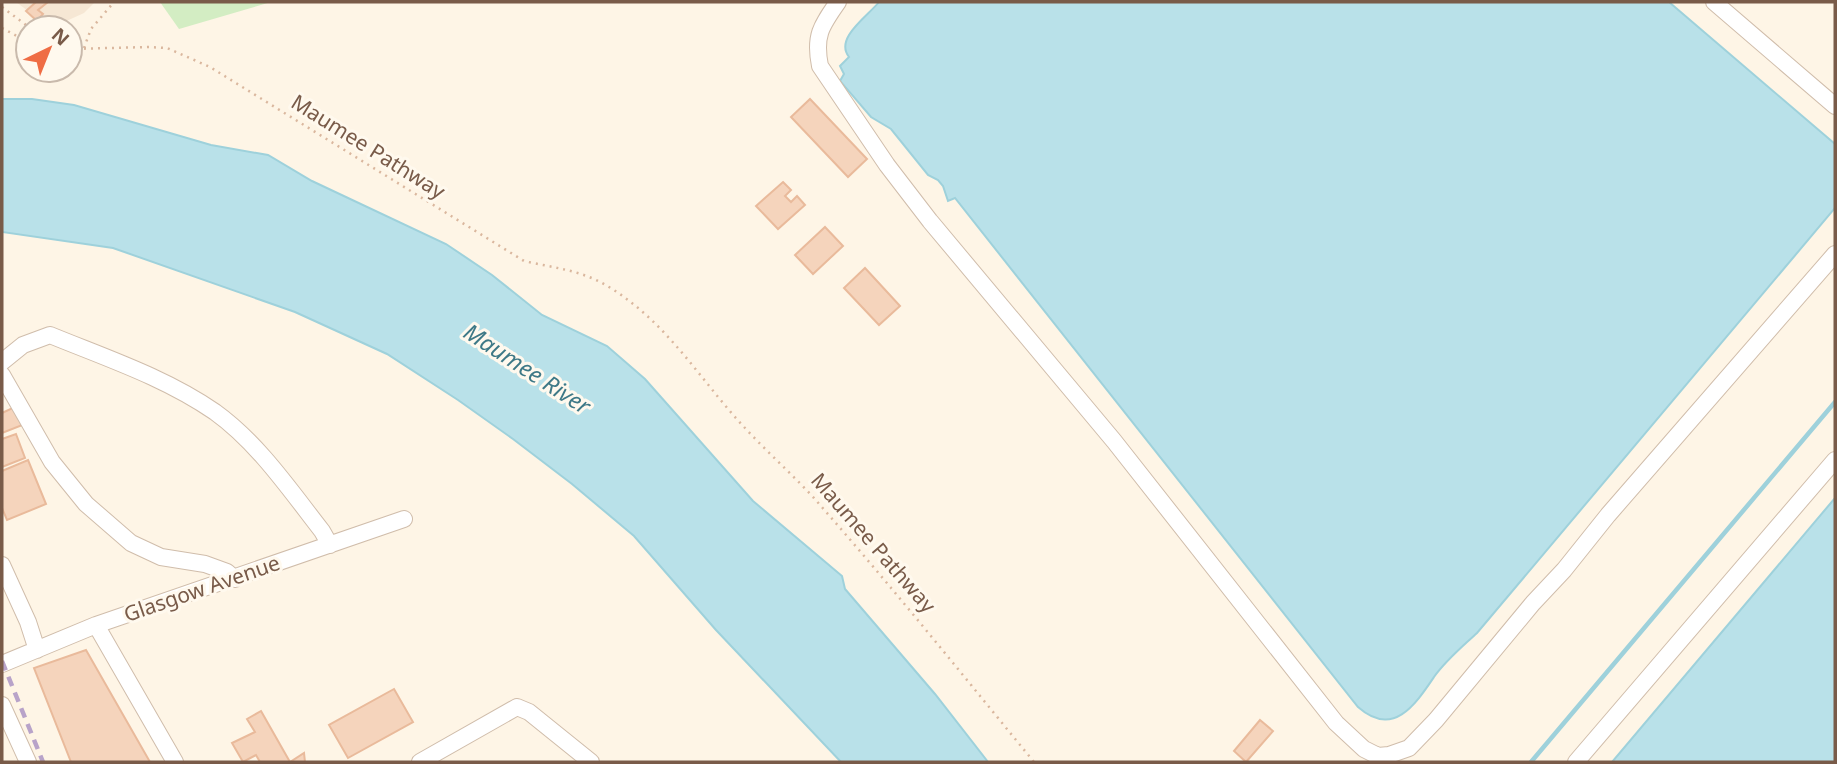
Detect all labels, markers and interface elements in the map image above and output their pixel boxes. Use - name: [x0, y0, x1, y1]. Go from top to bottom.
- north arrow: [14, 14, 84, 84]
- text: N: [46, 22, 75, 51]
- street label: Maumee Pathway: [286, 87, 451, 205]
- water label: Maumee River: [458, 315, 598, 422]
- street label: Maumee Pathway: [805, 467, 942, 618]
- street label: Glasgow Avenue: [120, 548, 284, 628]

